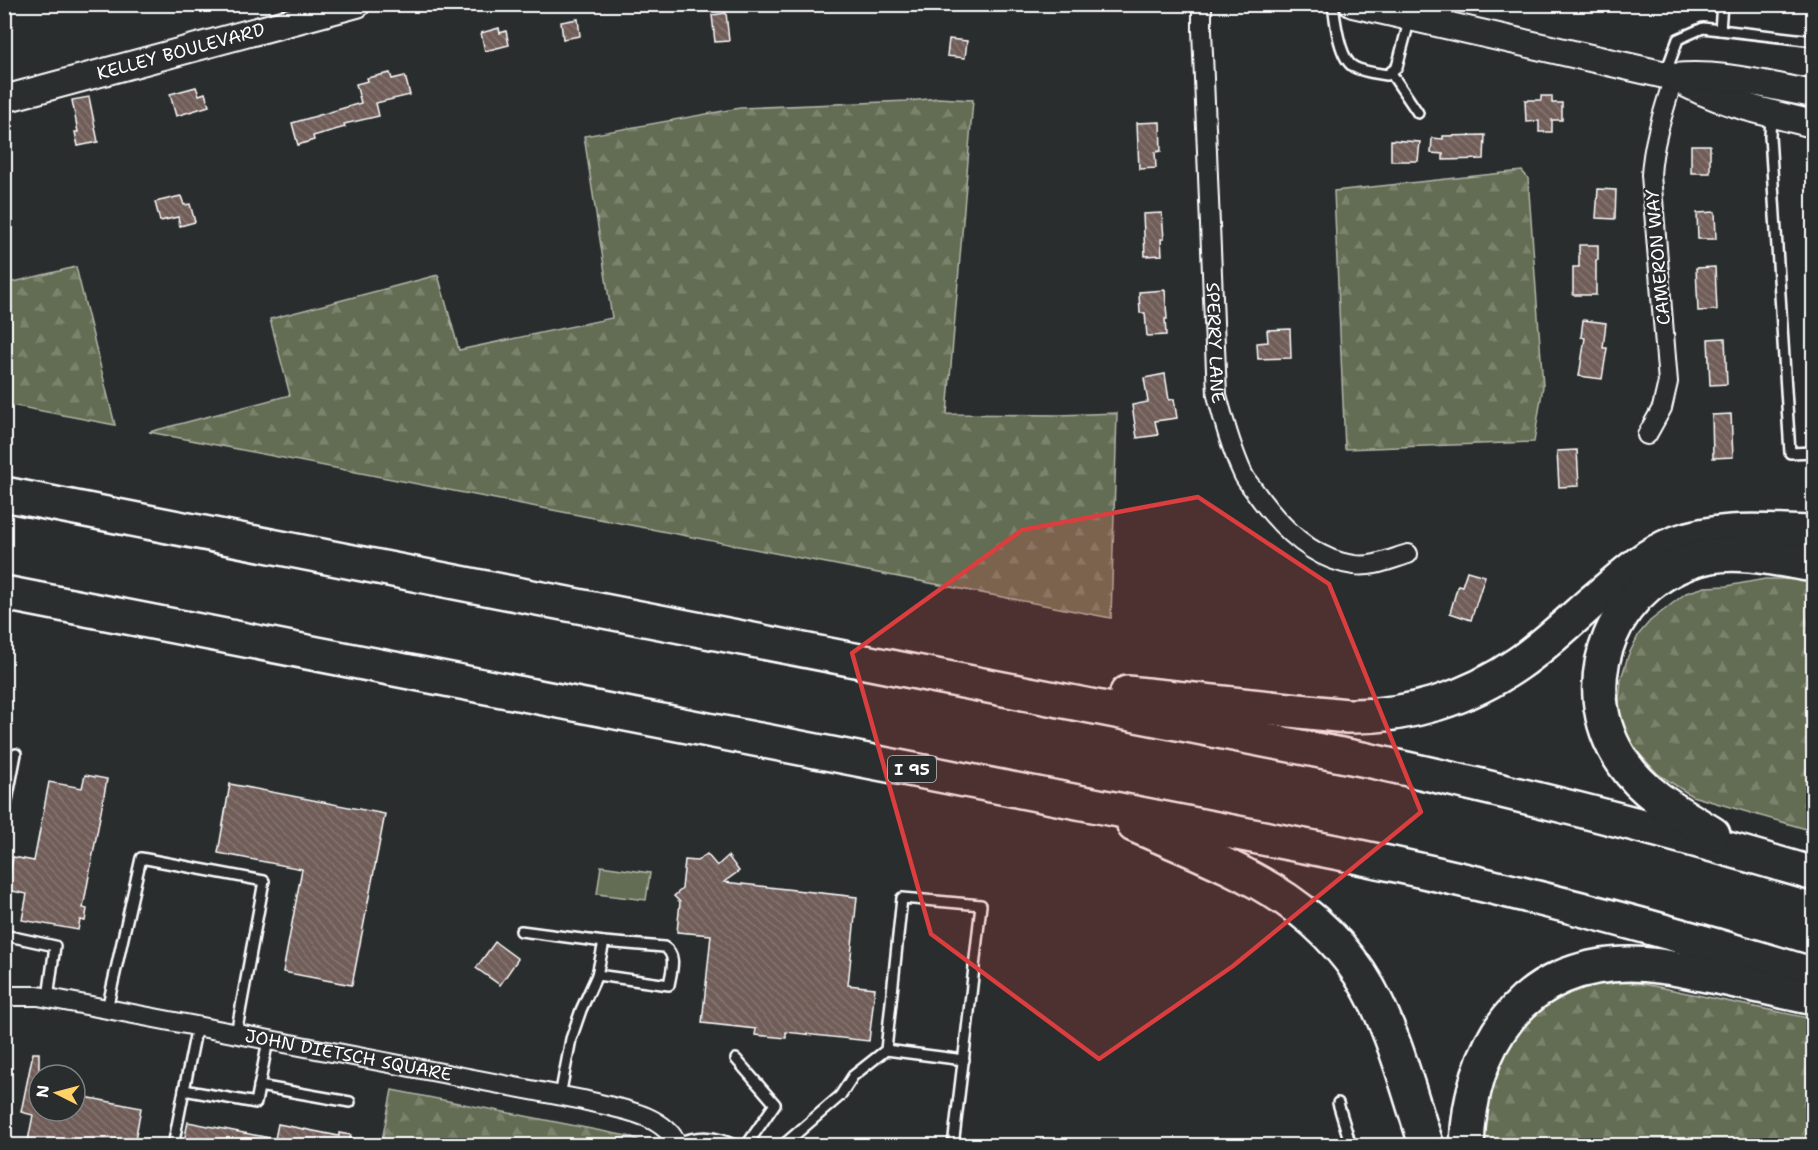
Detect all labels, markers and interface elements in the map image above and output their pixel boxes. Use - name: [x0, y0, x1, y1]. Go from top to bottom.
- street label: KELLEY BOULEVARD: [94, 17, 268, 86]
- street label: CAMERON WAY: [1640, 188, 1676, 326]
- street label: SPERRY LANE: [1200, 282, 1231, 406]
- road number: I 95: [888, 756, 936, 782]
- street label: JOHN DIETSCH SQUARE: [243, 1024, 454, 1087]
- north arrow: [27, 1063, 87, 1123]
- text: N: [31, 1084, 54, 1099]

